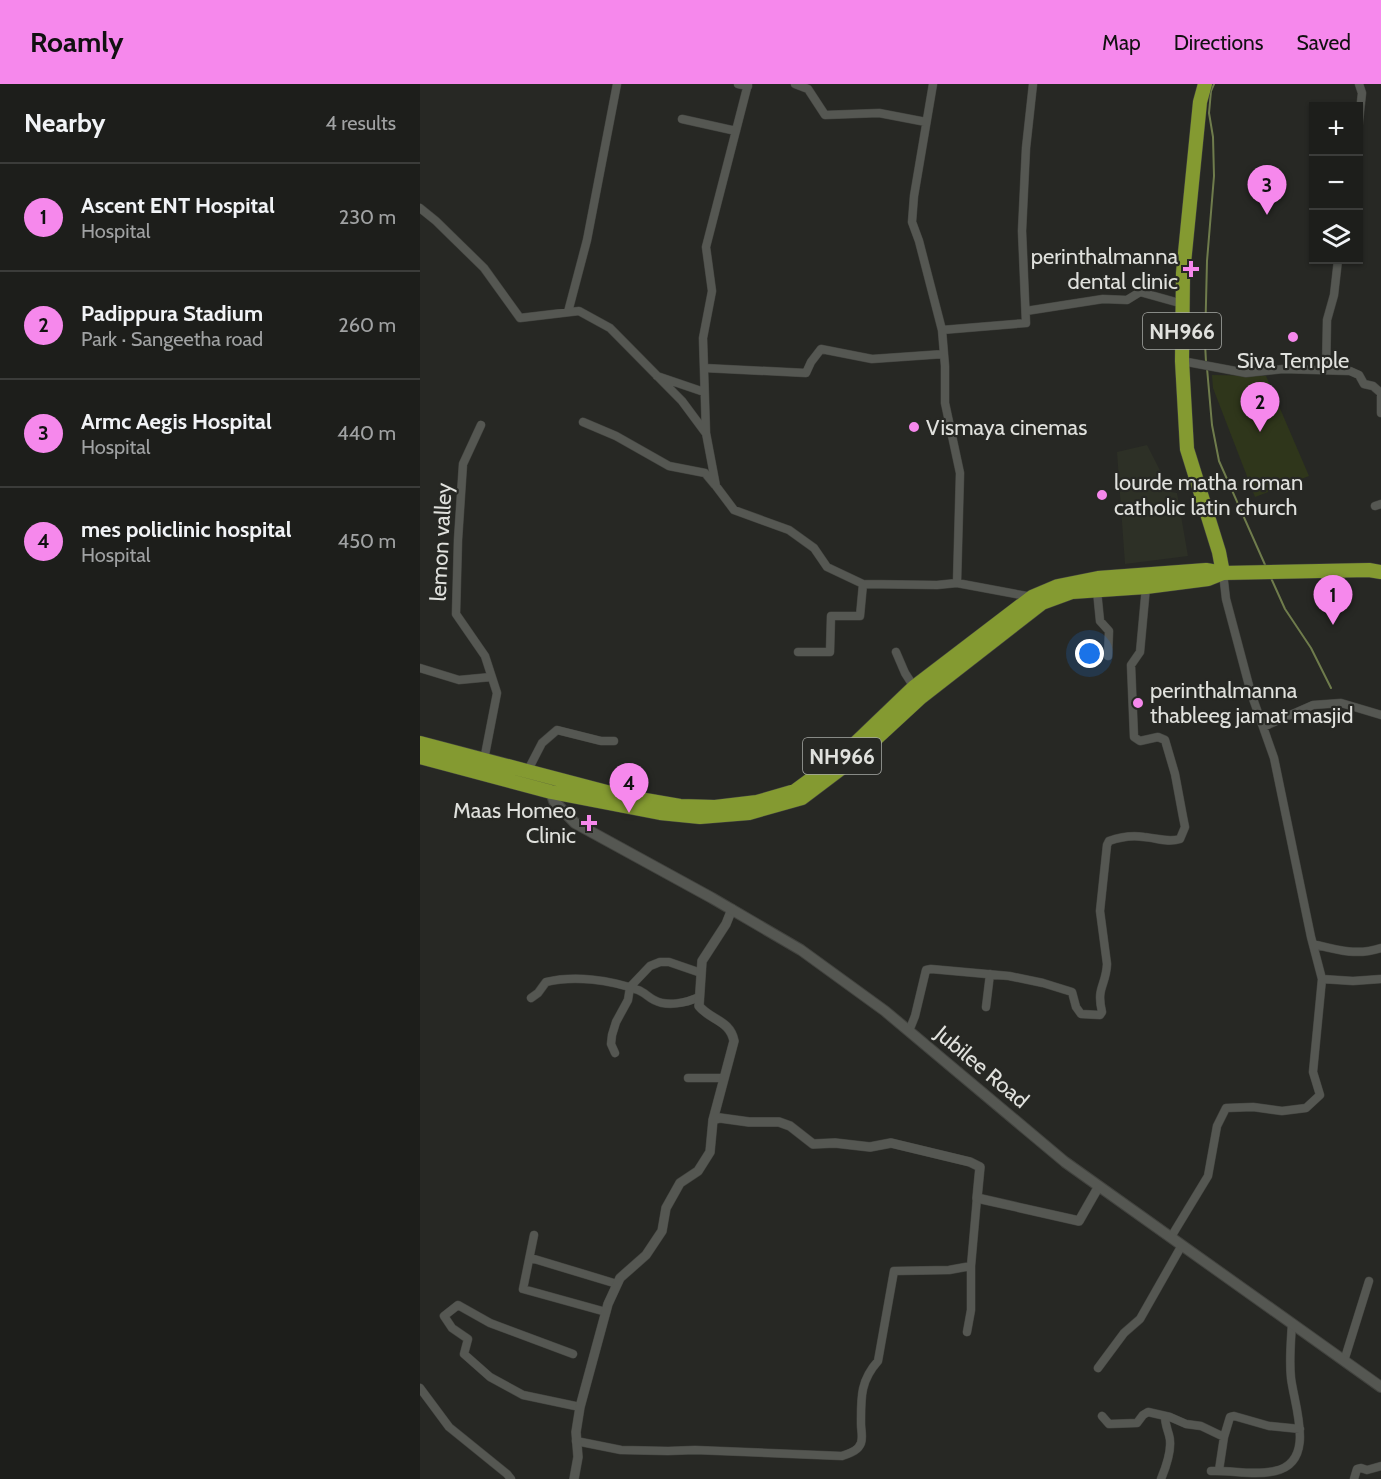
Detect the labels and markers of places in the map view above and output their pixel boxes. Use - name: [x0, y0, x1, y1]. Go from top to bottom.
- pin: 3: [1248, 166, 1286, 215]
- place label: perinthalmanna dental clinic: [1031, 243, 1178, 295]
- marker: perinthalmanna dental clinic: [1182, 260, 1200, 278]
- marker: Siva Temple: [1286, 330, 1300, 344]
- place label: Siva Temple: [1237, 347, 1349, 374]
- pin: 2: [1240, 382, 1280, 432]
- place label: Vismaya cinemas: [926, 414, 1087, 441]
- marker: Vismaya cinemas: [907, 420, 921, 434]
- place label: lourde matha roman catholic latin church: [1114, 469, 1303, 521]
- marker: lourde matha roman catholic latin church: [1095, 488, 1109, 502]
- pin: 1: [1314, 576, 1352, 625]
- place label: perinthalmanna thableeg jamat masjid: [1150, 677, 1353, 729]
- marker: perinthalmanna thableeg jamat masjid: [1131, 696, 1145, 710]
- pin: 4: [610, 764, 648, 813]
- place label: Maas Homeo Clinic: [453, 797, 576, 849]
- marker: Maas Homeo Clinic: [580, 814, 598, 832]

